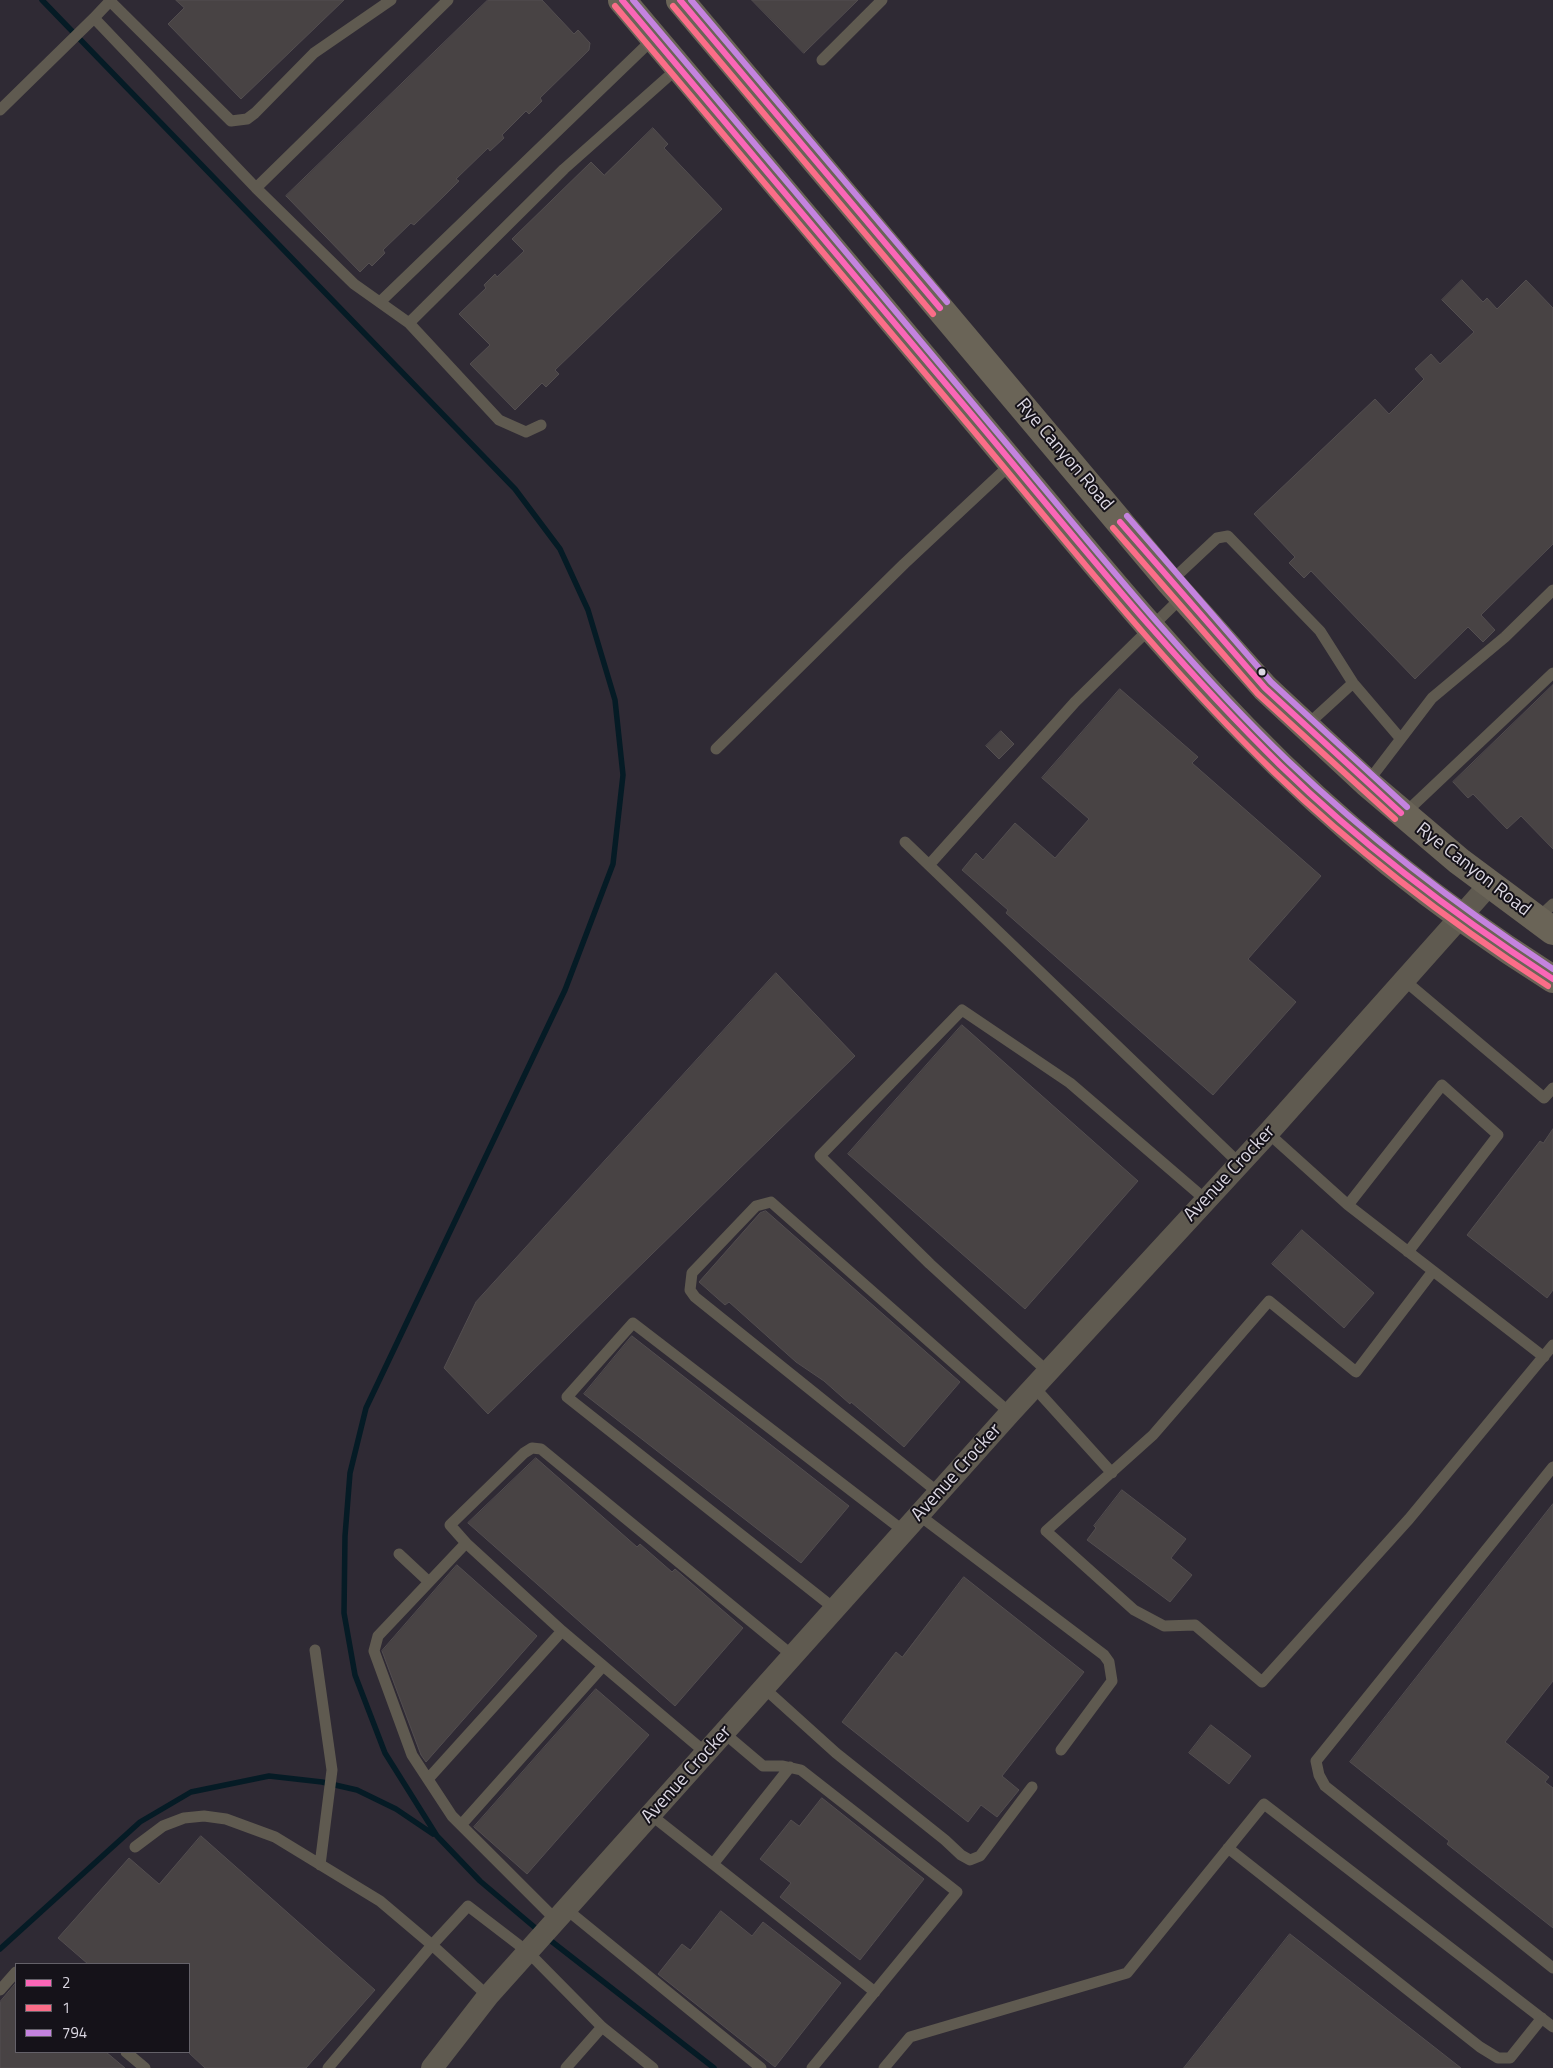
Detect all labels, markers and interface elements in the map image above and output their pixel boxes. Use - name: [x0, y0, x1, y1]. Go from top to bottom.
- street label: Rye Canyon Road: [1011, 394, 1117, 516]
- unlabelled marker: [1257, 667, 1267, 677]
- street label: Rye Canyon Road: [1411, 818, 1535, 922]
- street label: Avenue Crocker: [1180, 1121, 1280, 1227]
- street label: Avenue Crocker: [907, 1419, 1007, 1527]
- street label: Avenue Crocker: [637, 1721, 737, 1829]
- legend: [15, 1963, 190, 2053]
- text: 2: [62, 1971, 70, 1994]
- text: 1: [62, 1996, 70, 2019]
- text: 794: [62, 2021, 87, 2044]

